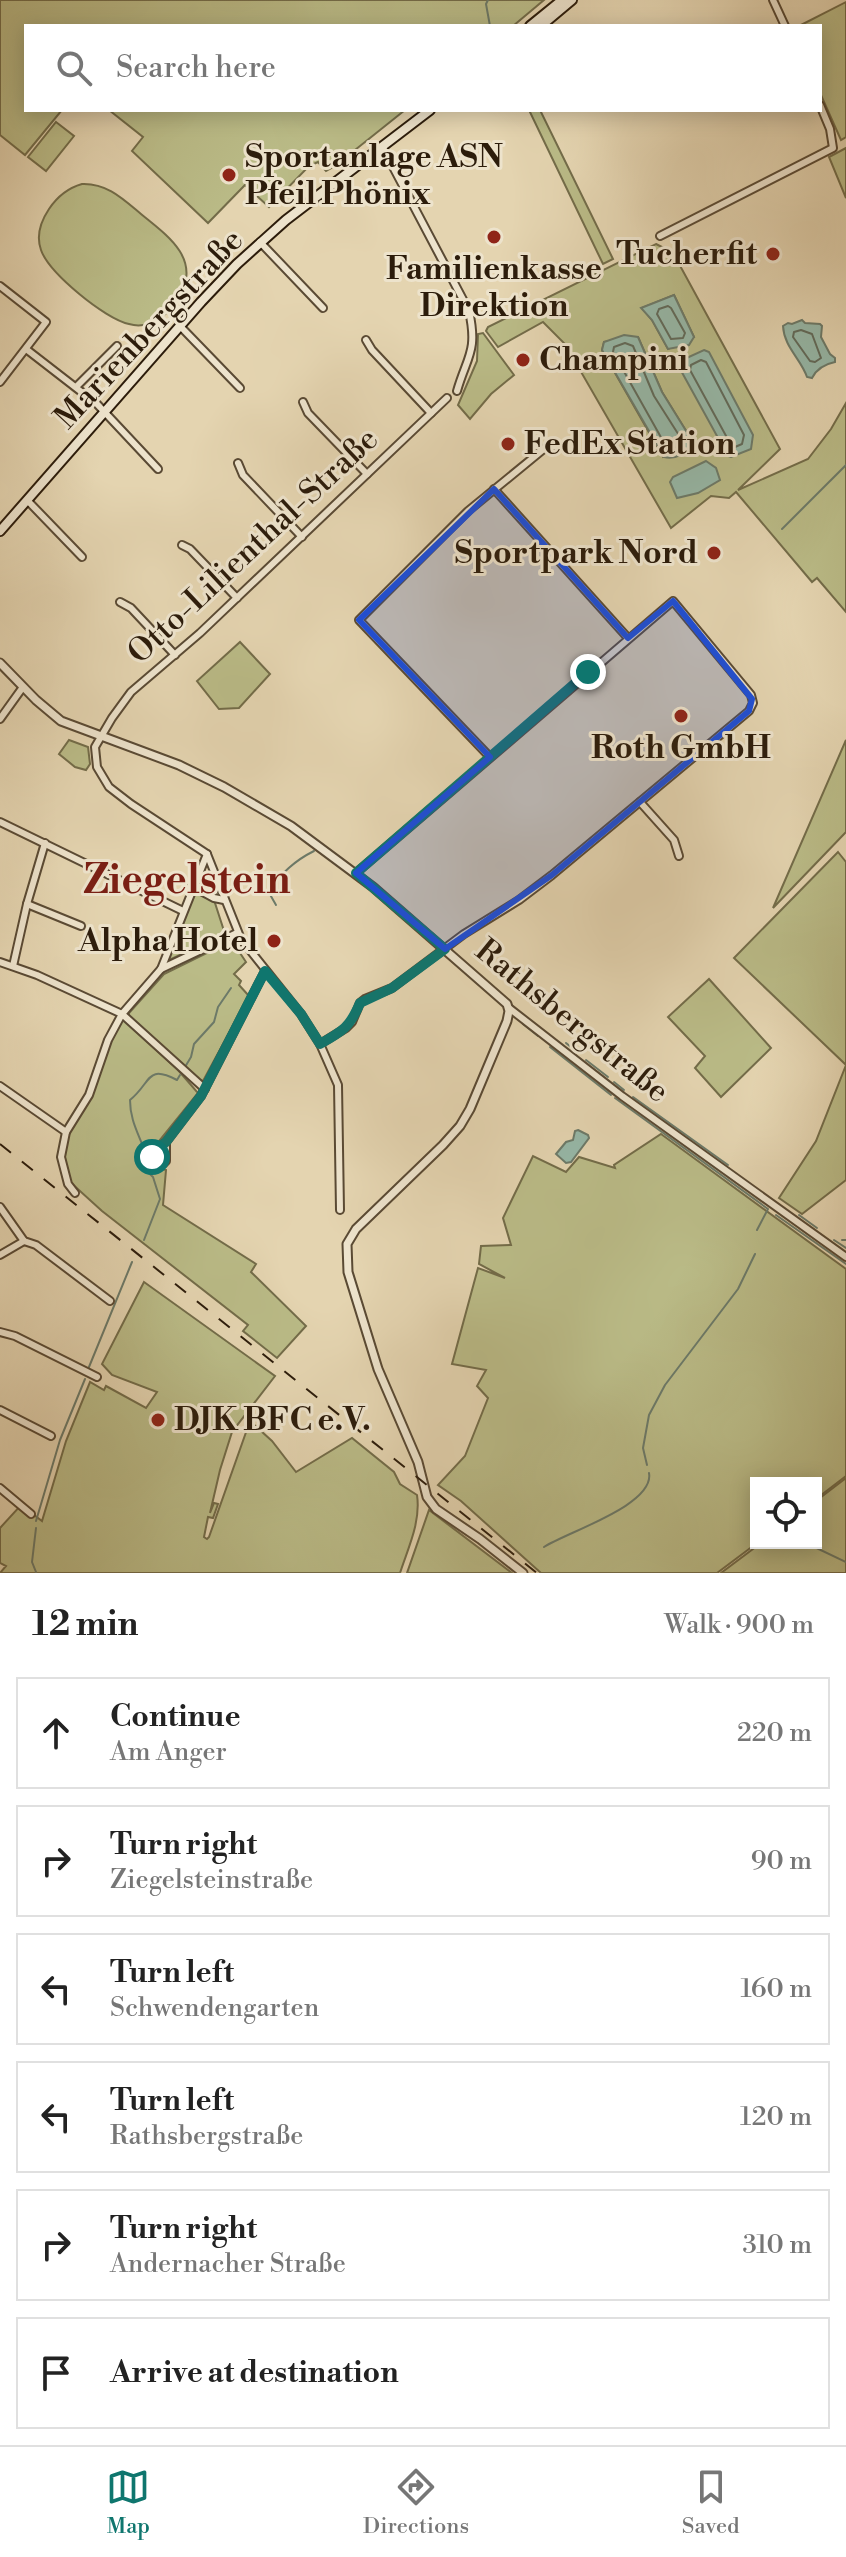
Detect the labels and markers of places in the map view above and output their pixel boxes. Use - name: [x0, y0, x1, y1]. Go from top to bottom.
- place label: Sportanlage ASN Pfeil Phönix: [245, 137, 503, 214]
- marker: Sportanlage ASN Pfeil Phönix: [220, 166, 238, 184]
- marker: Familienkasse Direktion: [485, 228, 503, 246]
- place label: Tucherfit: [616, 234, 758, 274]
- marker: Tucherfit: [764, 245, 782, 263]
- place label: Familienkasse Direktion: [386, 249, 602, 326]
- place label: Champini: [539, 340, 688, 380]
- marker: Champini: [514, 351, 532, 369]
- place label: FedEx Station: [524, 424, 736, 464]
- marker: FedEx Station: [499, 435, 517, 453]
- place label: Sportpark Nord: [454, 533, 698, 573]
- marker: Sportpark Nord: [705, 544, 723, 562]
- marker: Roth GmbH: [672, 707, 690, 725]
- place label: Roth GmbH: [591, 728, 771, 768]
- place label: Alpha Hotel: [77, 921, 258, 961]
- marker: Alpha Hotel: [265, 932, 283, 950]
- place label: DJK BFC e.V.: [174, 1400, 371, 1440]
- marker: DJK BFC e.V.: [149, 1411, 167, 1429]

